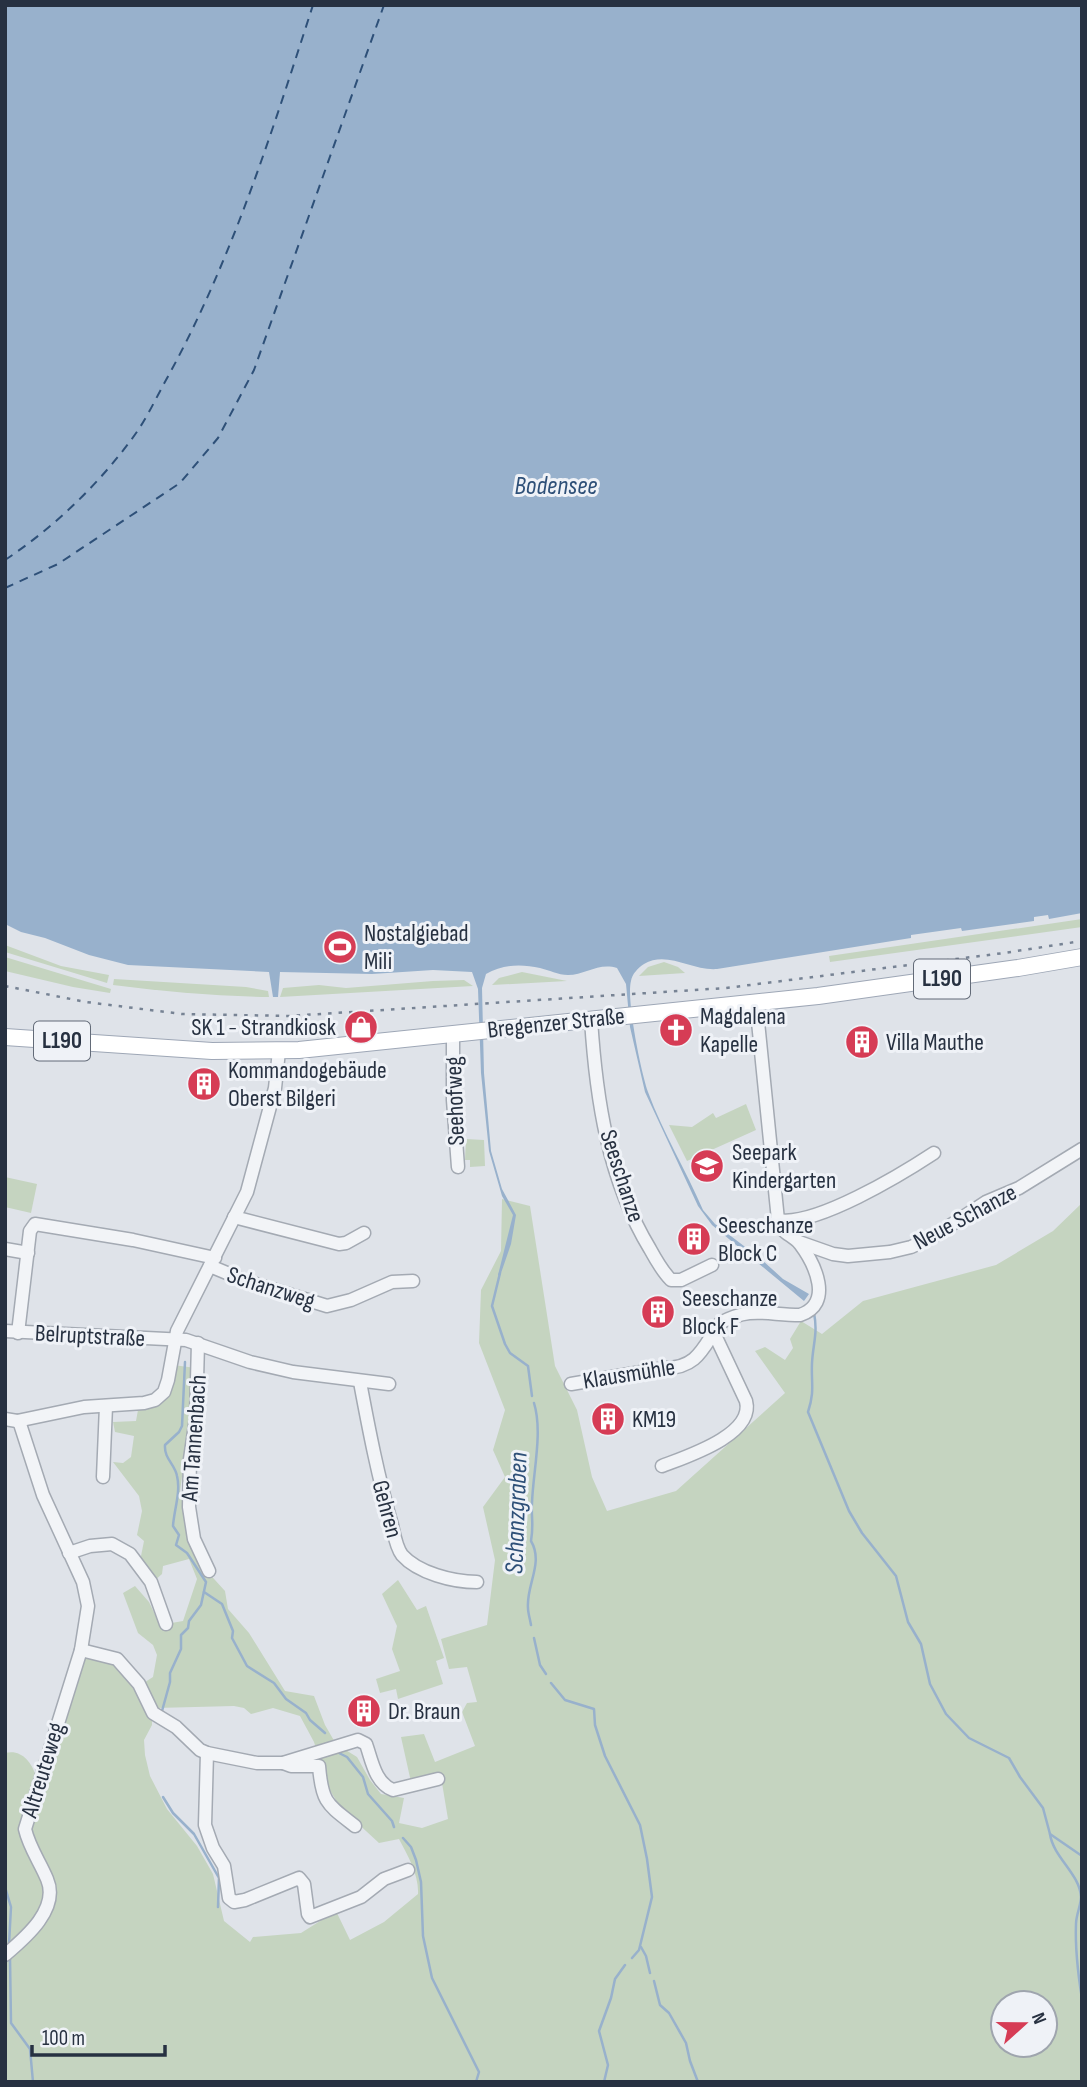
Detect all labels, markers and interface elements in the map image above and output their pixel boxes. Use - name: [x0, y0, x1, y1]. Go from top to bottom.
- water label: Bodensee: [515, 471, 597, 502]
- place label: Nostalgiebad Mili: [364, 919, 469, 976]
- sports icon: Nostalgiebad Mili: [321, 928, 359, 966]
- road number: L190: [914, 960, 970, 998]
- street label: Bregenzer Straße: [486, 1001, 626, 1045]
- place label: Magdalena Kapelle: [700, 1002, 786, 1059]
- shop icon: SK 1 - Strandkiosk: [342, 1008, 380, 1046]
- church icon: Magdalena Kapelle: [657, 1011, 695, 1049]
- place label: SK 1 - Strandkiosk: [191, 1013, 336, 1042]
- road number: L190: [34, 1022, 90, 1060]
- building icon: Villa Mauthe: [843, 1023, 881, 1061]
- place label: Villa Mauthe: [886, 1028, 984, 1057]
- place label: Kommandogebäude Oberst Bilgeri: [228, 1056, 387, 1113]
- street label: Seehofweg: [439, 1056, 471, 1146]
- building icon: Kommandogebäude Oberst Bilgeri: [185, 1065, 223, 1103]
- street label: Seeschanze: [593, 1126, 651, 1226]
- place label: Seepark Kindergarten: [732, 1138, 836, 1195]
- school or university icon: Seepark Kindergarten: [688, 1147, 726, 1185]
- street label: Neue Schanze: [908, 1178, 1022, 1256]
- place label: Seeschanze Block C: [718, 1211, 814, 1268]
- building icon: Seeschanze Block C: [675, 1220, 713, 1258]
- street label: Schanzweg: [223, 1260, 319, 1316]
- place label: Seeschanze Block F: [682, 1284, 778, 1341]
- building icon: Seeschanze Block F: [639, 1293, 677, 1331]
- street label: Belruptstraße: [34, 1319, 146, 1353]
- street label: Klausmühle: [581, 1352, 677, 1396]
- street label: Am Tannenbach: [175, 1374, 213, 1503]
- building icon: KM19: [589, 1400, 627, 1438]
- place label: KM19: [632, 1405, 676, 1434]
- water label: Schanzgraben: [499, 1451, 535, 1574]
- street label: Gehren: [365, 1477, 409, 1541]
- building icon: Dr. Braun: [345, 1692, 383, 1730]
- place label: Dr. Braun: [388, 1697, 460, 1726]
- street label: Altreuteweg: [15, 1719, 71, 1822]
- north arrow: [989, 1989, 1059, 2059]
- text: N: [1026, 2010, 1051, 2027]
- scale bar: [32, 2014, 164, 2058]
- text: 100 m: [42, 2026, 85, 2051]

